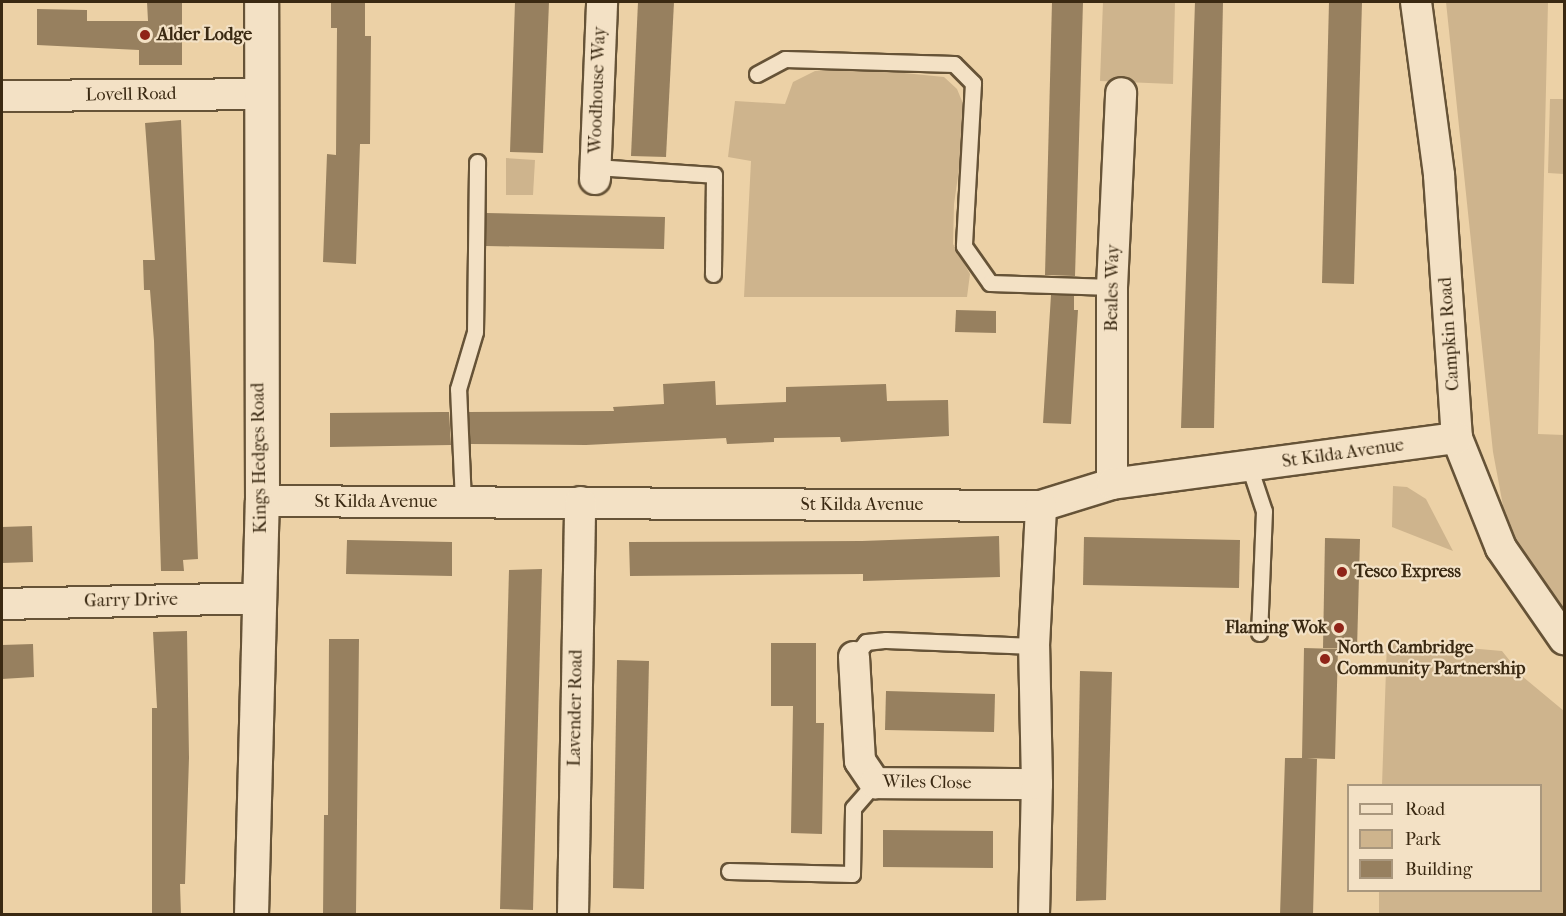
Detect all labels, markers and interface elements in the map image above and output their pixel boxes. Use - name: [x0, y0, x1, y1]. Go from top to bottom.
- place label: Alder Lodge: [157, 24, 252, 46]
- street label: Woodhouse Way: [585, 26, 611, 154]
- marker: Alder Lodge: [138, 28, 152, 42]
- street label: Lovell Road: [85, 83, 177, 107]
- street label: Beales Way: [1101, 244, 1125, 332]
- street label: Campkin Road: [1435, 276, 1465, 392]
- street label: Kings Hedges Road: [248, 382, 272, 534]
- street label: St Kilda Avenue: [1281, 435, 1405, 473]
- street label: St Kilda Avenue: [315, 491, 437, 513]
- street label: St Kilda Avenue: [801, 494, 923, 516]
- place label: Tesco Express: [1354, 561, 1461, 583]
- marker: Tesco Express: [1335, 565, 1349, 579]
- street label: Garry Drive: [84, 589, 178, 613]
- place label: Flaming Wok: [1225, 617, 1327, 639]
- marker: Flaming Wok: [1332, 621, 1346, 635]
- place label: North Cambridge Community Partnership: [1337, 638, 1525, 680]
- street label: Lavender Road: [564, 649, 588, 767]
- marker: North Cambridge Community Partnership: [1318, 652, 1332, 666]
- street label: Wiles Close: [882, 771, 972, 795]
- legend: [1347, 784, 1542, 892]
- text: Road: [1405, 799, 1445, 820]
- text: Park: [1405, 829, 1441, 850]
- text: Building: [1405, 859, 1472, 880]

